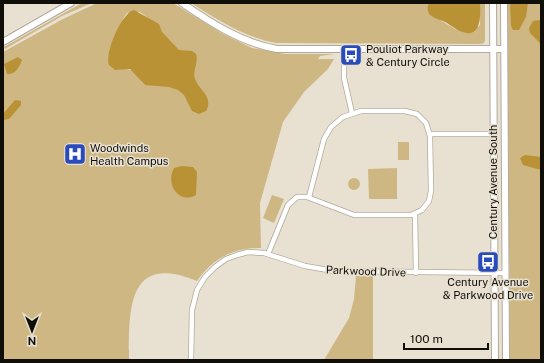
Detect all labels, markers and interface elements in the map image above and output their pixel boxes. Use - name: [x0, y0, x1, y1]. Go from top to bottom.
- bus stop icon: Pouliot Parkway & Century Circle: [338, 42, 364, 68]
- place label: Pouliot Parkway & Century Circle: [366, 43, 450, 68]
- street label: Century Avenue South: [487, 125, 499, 239]
- hospital icon: Woodwinds Health Campus: [62, 141, 88, 167]
- place label: Woodwinds Health Campus: [90, 142, 169, 167]
- bus stop icon: Century Avenue & Parkwood Drive: [475, 249, 501, 275]
- street label: Parkwood Drive: [326, 264, 406, 278]
- place label: Century Avenue & Parkwood Drive: [443, 276, 533, 301]
- north arrow: [12, 311, 52, 351]
- scale bar: [404, 325, 488, 351]
- text: 100 m: [410, 332, 443, 346]
- text: N: [28, 335, 36, 347]

